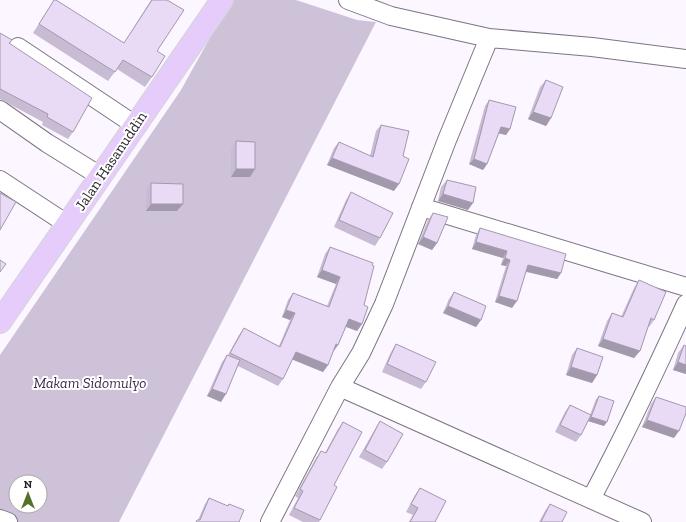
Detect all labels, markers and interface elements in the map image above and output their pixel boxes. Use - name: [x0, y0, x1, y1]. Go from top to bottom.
- street label: Jalan Hasanuddin: [71, 108, 151, 214]
- park label: Makam Sidomulyo: [34, 374, 146, 392]
- north arrow: [8, 474, 48, 514]
- text: N: [24, 478, 33, 491]

